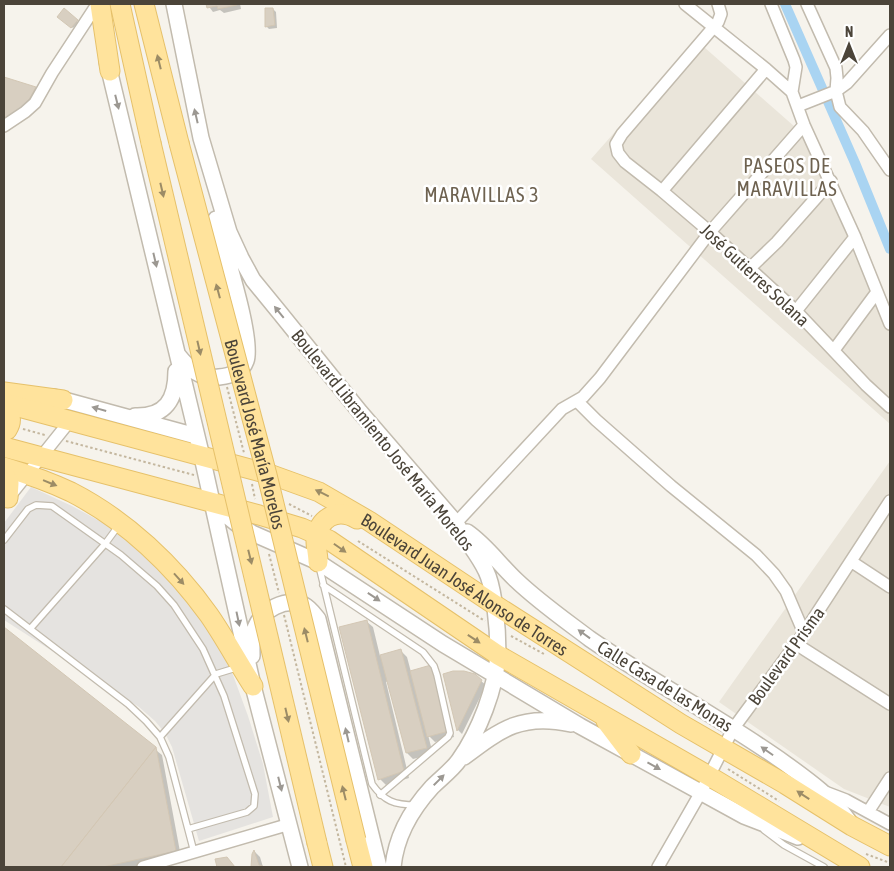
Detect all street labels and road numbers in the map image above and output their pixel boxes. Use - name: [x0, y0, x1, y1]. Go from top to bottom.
- street label: José Gutierres Solana: [696, 219, 814, 331]
- street label: Boulevard Libramiento José María Morelos: [287, 325, 479, 555]
- street label: Boulevard José María Morelos: [221, 337, 290, 531]
- street label: Boulevard Juan José Alonso de Torres: [358, 508, 572, 660]
- street label: Boulevard Prisma: [743, 603, 829, 709]
- street label: Calle Casa de las Monas: [594, 636, 736, 736]

